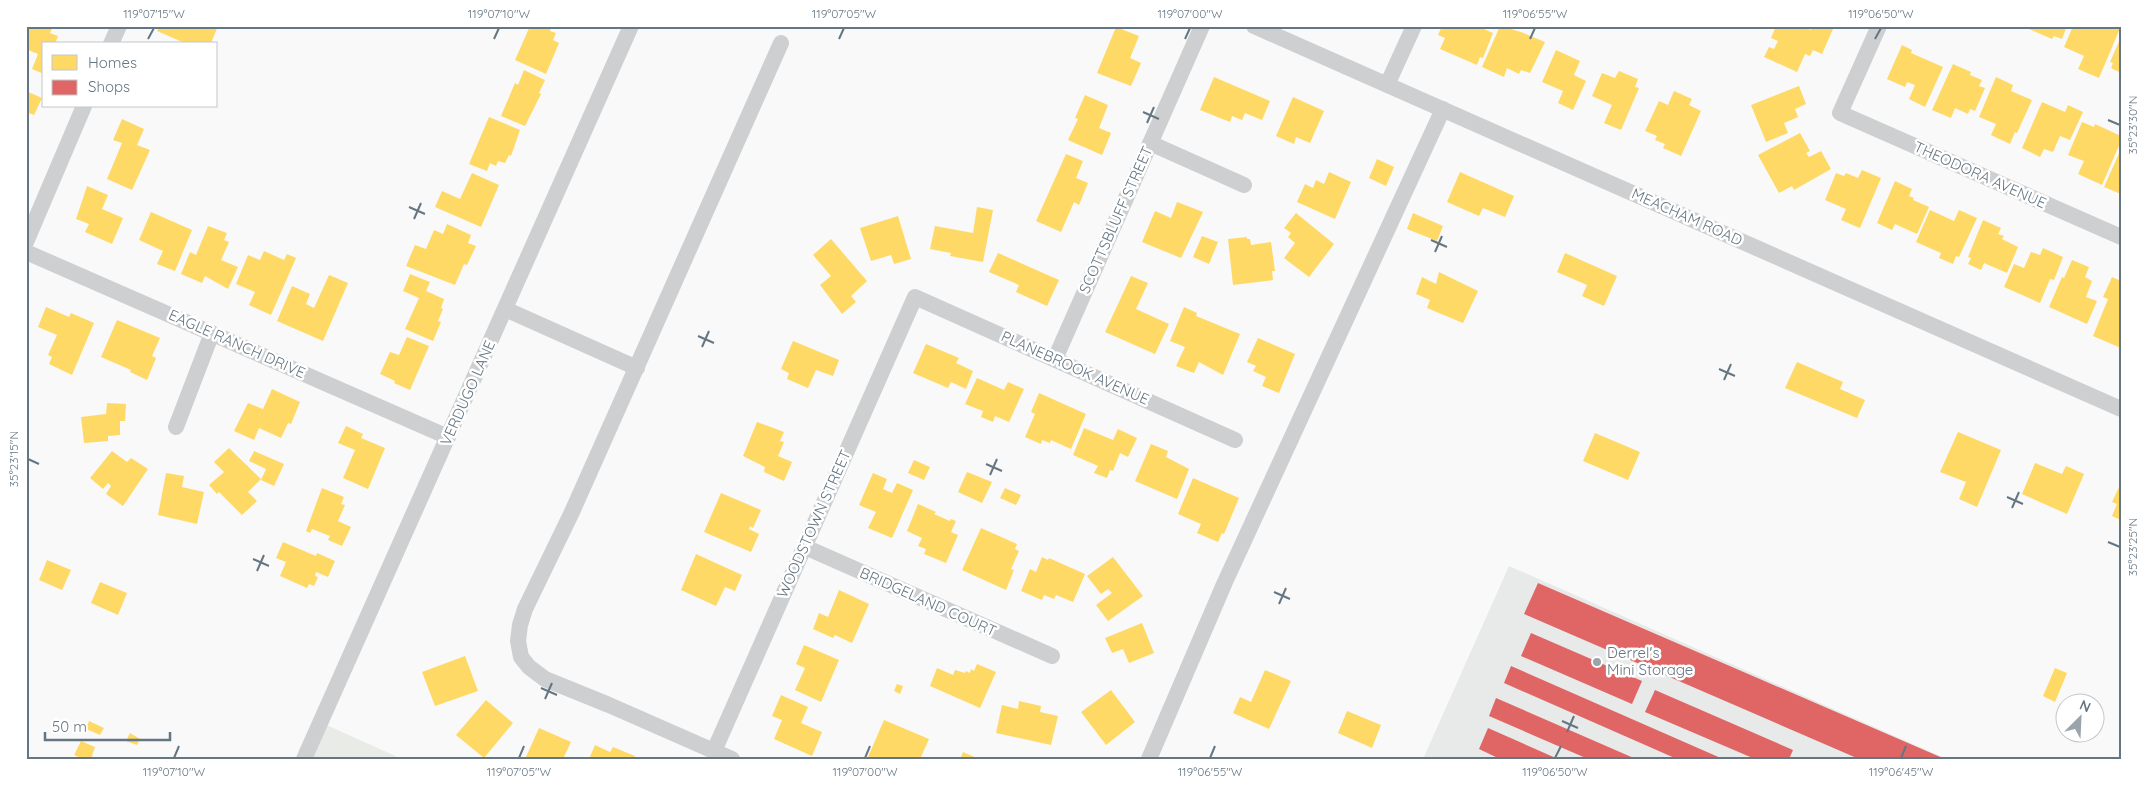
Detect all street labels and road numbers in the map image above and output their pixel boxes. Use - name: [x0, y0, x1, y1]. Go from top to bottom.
- street label: THEODORA AVENUE: [1911, 137, 2049, 212]
- street label: SCOTTSBLUFF STREET: [1074, 143, 1157, 296]
- street label: MEACHAM ROAD: [1629, 184, 1746, 250]
- street label: EAGLE RANCH DRIVE: [166, 305, 308, 382]
- street label: PLANEBROOK AVENUE: [998, 326, 1152, 409]
- street label: VERDUGO LANE: [436, 337, 499, 448]
- street label: WOODSTOWN STREET: [772, 447, 855, 601]
- street label: BRIDGELAND COURT: [857, 563, 1000, 640]

